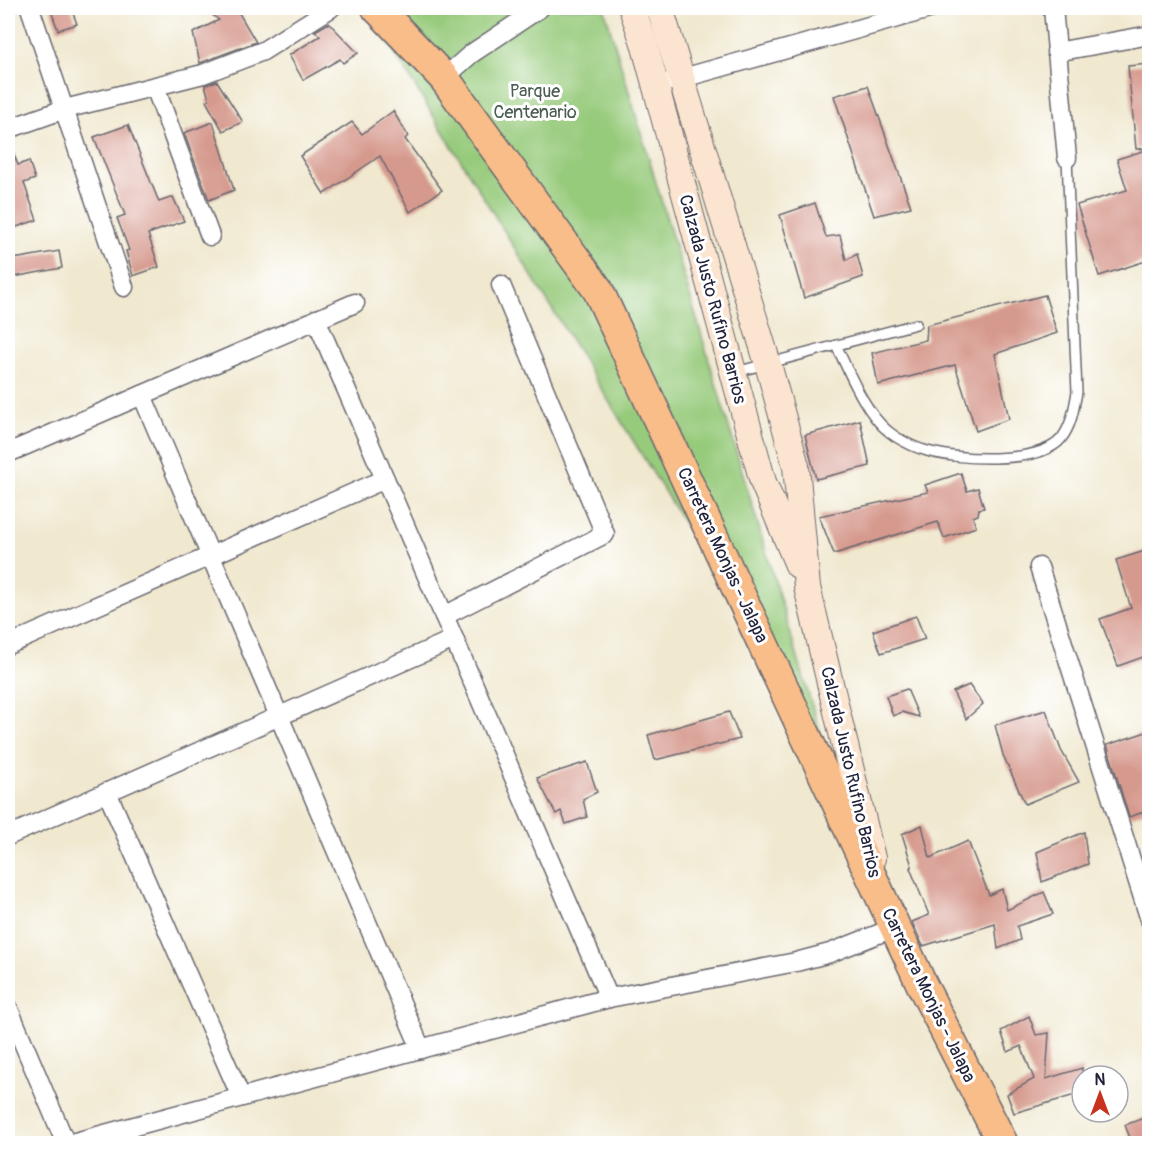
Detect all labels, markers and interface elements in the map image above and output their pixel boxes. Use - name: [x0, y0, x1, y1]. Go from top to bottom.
- park label: Parque Centenario: [493, 80, 577, 124]
- street label: Calzada Justo Rufino Barrios: [674, 192, 752, 406]
- street label: Carretera Monjas - Jalapa: [672, 464, 773, 647]
- street label: Calzada Justo Rufino Barrios: [815, 664, 886, 880]
- street label: Carretera Monjas - Jalapa: [876, 904, 981, 1086]
- north arrow: [1070, 1064, 1130, 1124]
- text: N: [1095, 1070, 1106, 1090]

